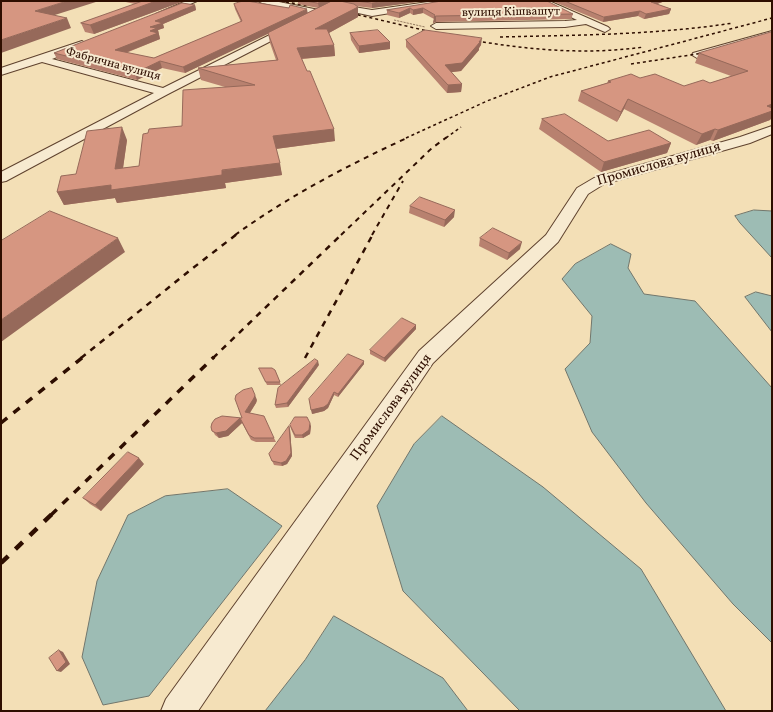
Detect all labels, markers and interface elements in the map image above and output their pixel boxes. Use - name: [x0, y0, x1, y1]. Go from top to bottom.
- street label: вулиця Кішвашут: [462, 5, 560, 21]
- street label: Фабрична вулиця: [64, 45, 162, 85]
- street label: Промислова вулиця: [595, 139, 723, 191]
- street label: Промислова вулиця: [348, 351, 436, 465]

